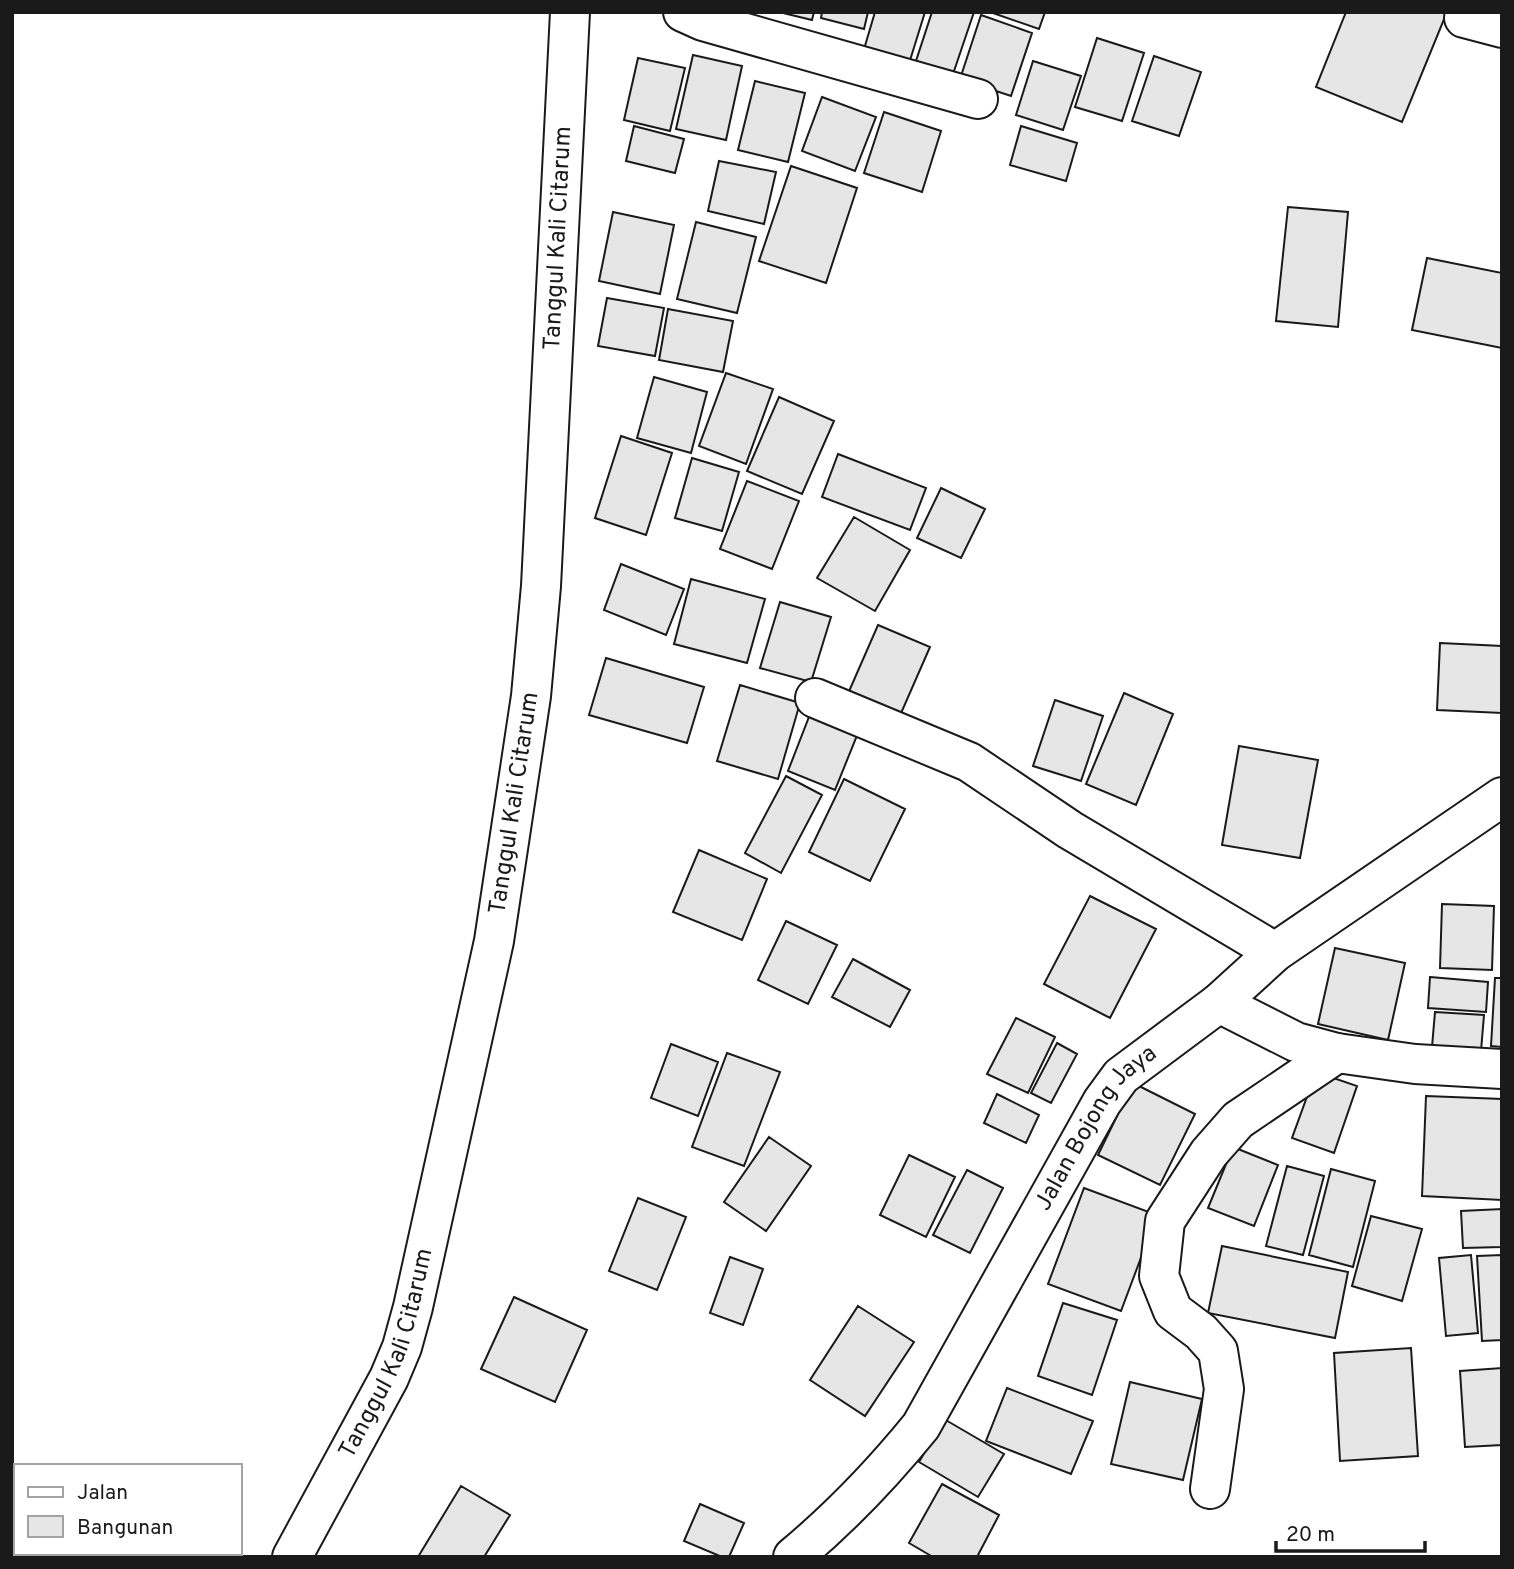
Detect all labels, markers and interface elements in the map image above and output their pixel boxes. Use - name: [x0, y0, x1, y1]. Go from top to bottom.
- street label: Tanggul Kali Citarum: [538, 125, 579, 351]
- street label: Tanggul Kali Citarum: [483, 690, 546, 916]
- street label: Jalan Bojong Jaya: [1029, 1039, 1163, 1217]
- street label: Tanggul Kali Citarum: [333, 1246, 440, 1464]
- legend: [14, 1464, 242, 1555]
- text: Jalan: [77, 1480, 128, 1507]
- scale bar: [1276, 1510, 1425, 1554]
- text: Bangunan: [77, 1515, 173, 1542]
- text: 20 m: [1286, 1522, 1335, 1549]

